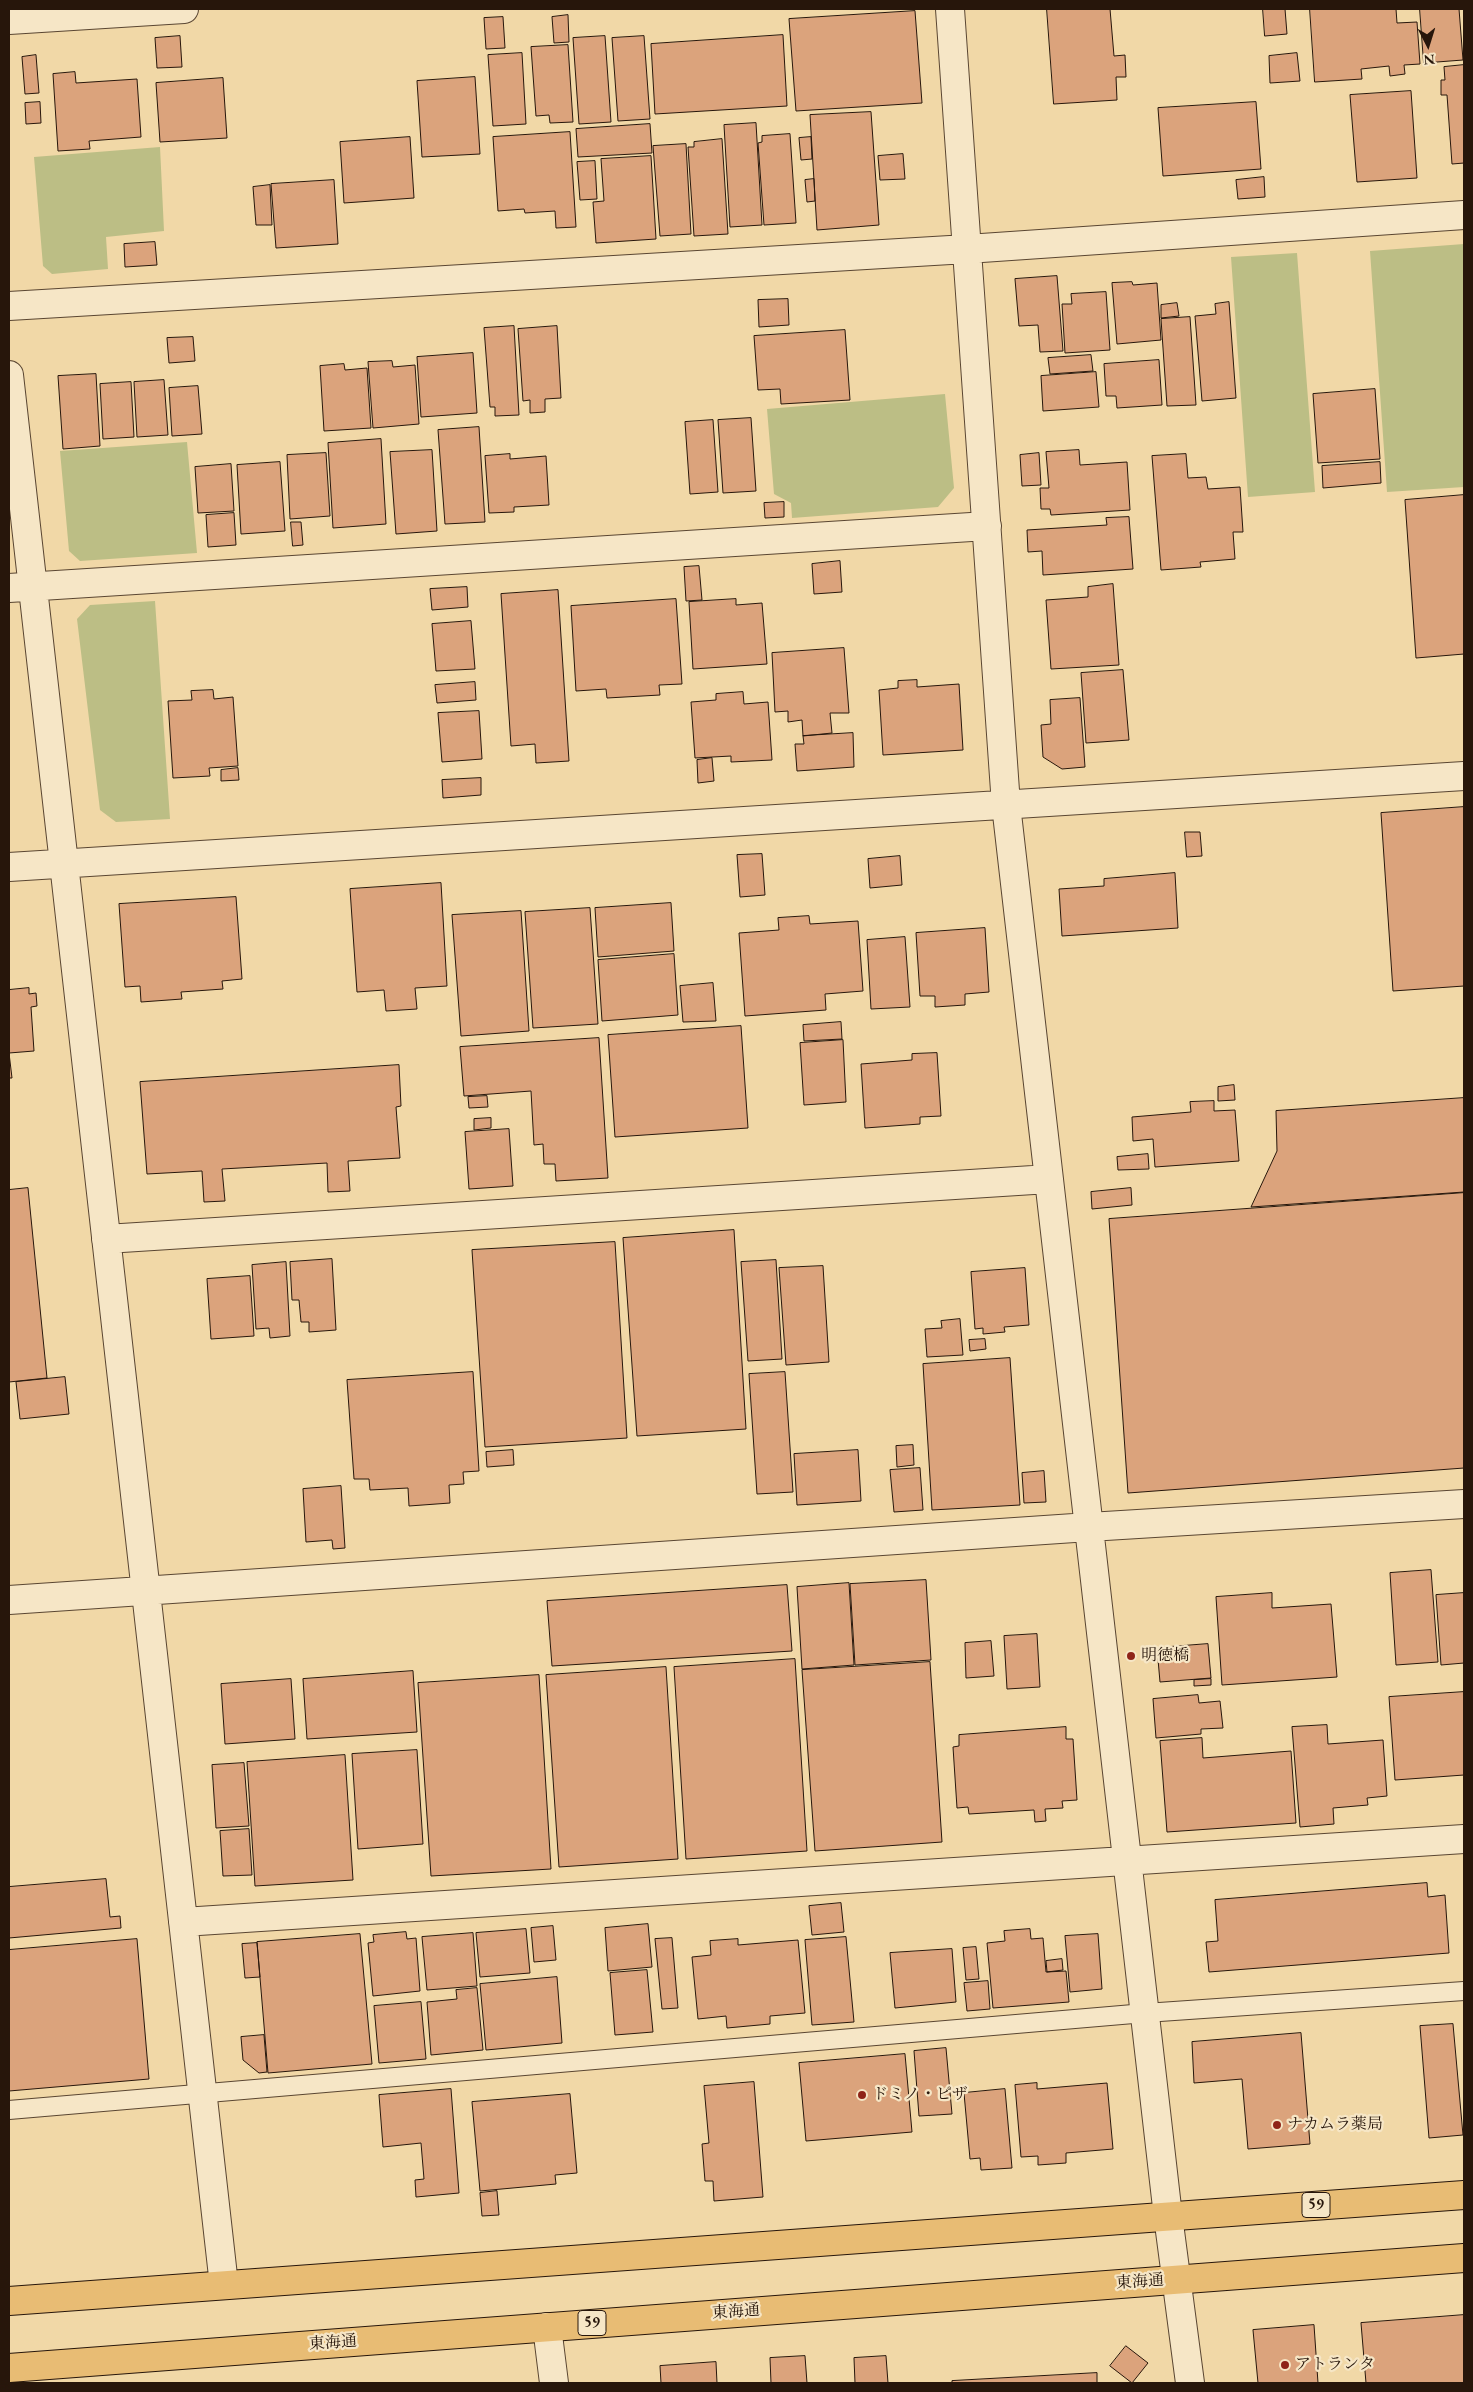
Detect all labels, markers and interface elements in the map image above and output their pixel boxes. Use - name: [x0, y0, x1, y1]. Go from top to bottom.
- north arrow: [1403, 20, 1453, 70]
- text: N: [1423, 50, 1436, 69]
- place label: 明徳橋: [1141, 1646, 1189, 1666]
- marker: 明徳橋: [1125, 1650, 1137, 1662]
- place label: ドミノ・ピザ: [872, 2085, 968, 2105]
- marker: ドミノ・ピザ: [856, 2089, 868, 2101]
- place label: ナカムラ薬局: [1287, 2115, 1383, 2135]
- marker: ナカムラ薬局: [1271, 2119, 1283, 2131]
- road number: 59: [1302, 2192, 1330, 2218]
- street label: 東海通: [1115, 2271, 1165, 2293]
- street label: 東海通: [711, 2301, 761, 2323]
- road number: 59: [578, 2310, 606, 2336]
- street label: 東海通: [308, 2332, 358, 2354]
- place label: アトランタ: [1295, 2355, 1375, 2375]
- marker: アトランタ: [1279, 2359, 1291, 2371]

